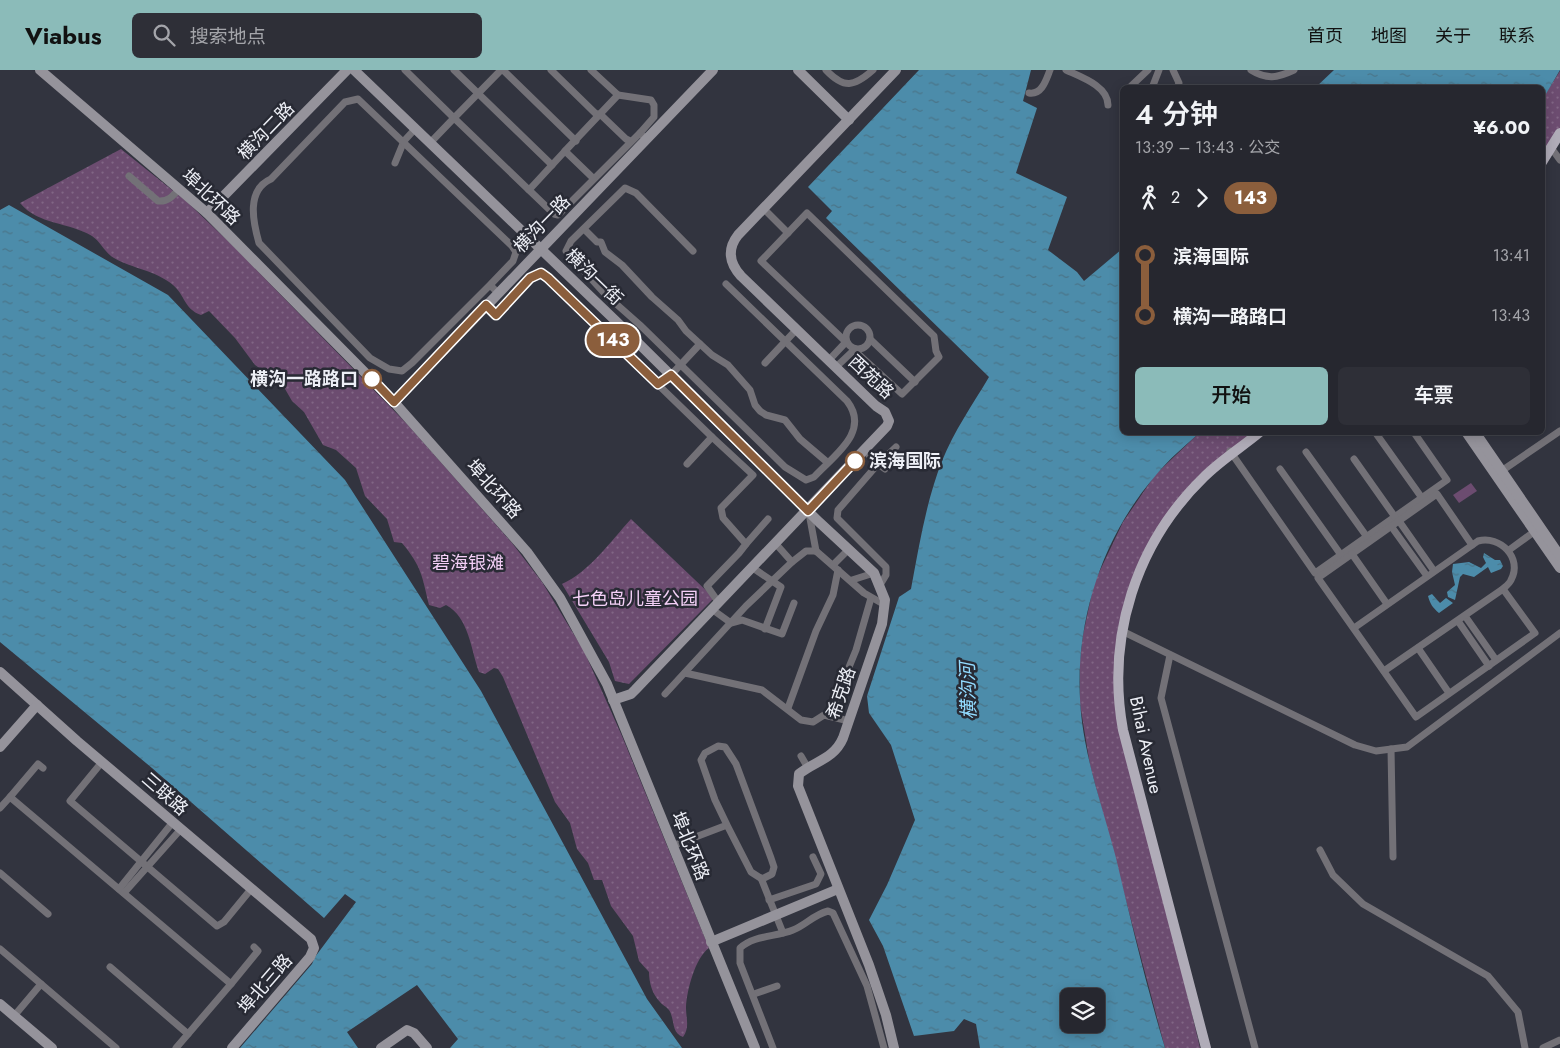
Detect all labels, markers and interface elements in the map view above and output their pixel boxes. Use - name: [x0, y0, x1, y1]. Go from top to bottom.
- search box: [132, 13, 482, 58]
- text: Viabus: [25, 18, 102, 53]
- icon: search: [150, 21, 178, 49]
- text: 搜索地点: [190, 23, 266, 50]
- text: 首页: [1307, 23, 1343, 49]
- text: 地图: [1371, 23, 1407, 49]
- text: 关于: [1435, 23, 1471, 49]
- text: 联系: [1499, 23, 1535, 49]
- text: 4 分钟: [1135, 94, 1218, 135]
- street label: 横沟二路: [232, 96, 300, 166]
- text: ¥6.00: [1473, 114, 1530, 141]
- text: 13:39 – 13:43 · 公交: [1135, 136, 1280, 159]
- street label: 埠北环路: [176, 163, 246, 231]
- icon: walk: [1135, 184, 1163, 212]
- icon: forward: [1188, 184, 1216, 212]
- text: 143: [1234, 185, 1267, 211]
- text: 2: [1171, 186, 1180, 209]
- street label: 横沟一路: [508, 189, 576, 259]
- street label: 横沟一街: [559, 243, 629, 311]
- text: 滨海国际: [1173, 243, 1249, 270]
- text: 13:41: [1493, 244, 1530, 267]
- text: 横沟一路路口: [1173, 303, 1287, 330]
- text: 13:43: [1491, 304, 1530, 327]
- line badge: 143: [584, 324, 642, 356]
- text: 143: [597, 327, 629, 353]
- street label: 西苑路: [842, 349, 900, 405]
- place label: 横沟一路路口: [250, 366, 358, 392]
- button: 开始: [1135, 367, 1328, 425]
- button: 车票: [1338, 367, 1530, 425]
- marker: 横沟一路路口: [362, 369, 382, 389]
- place label: 滨海国际: [869, 448, 941, 474]
- marker: 滨海国际: [845, 451, 865, 471]
- street label: 埠北环路: [460, 454, 528, 524]
- park label: 碧海银滩: [432, 550, 504, 576]
- park label: 七色岛儿童公园: [572, 586, 698, 612]
- water label: 横沟河: [953, 658, 982, 720]
- street label: 希克路: [820, 663, 862, 723]
- street label: Bihai Avenue: [1123, 694, 1169, 796]
- street label: 三联路: [136, 766, 194, 822]
- street label: 埠北环路: [664, 808, 716, 884]
- street label: 埠北三路: [232, 948, 298, 1020]
- map controls: [1060, 988, 1105, 1033]
- button: layers: [1060, 988, 1105, 1033]

